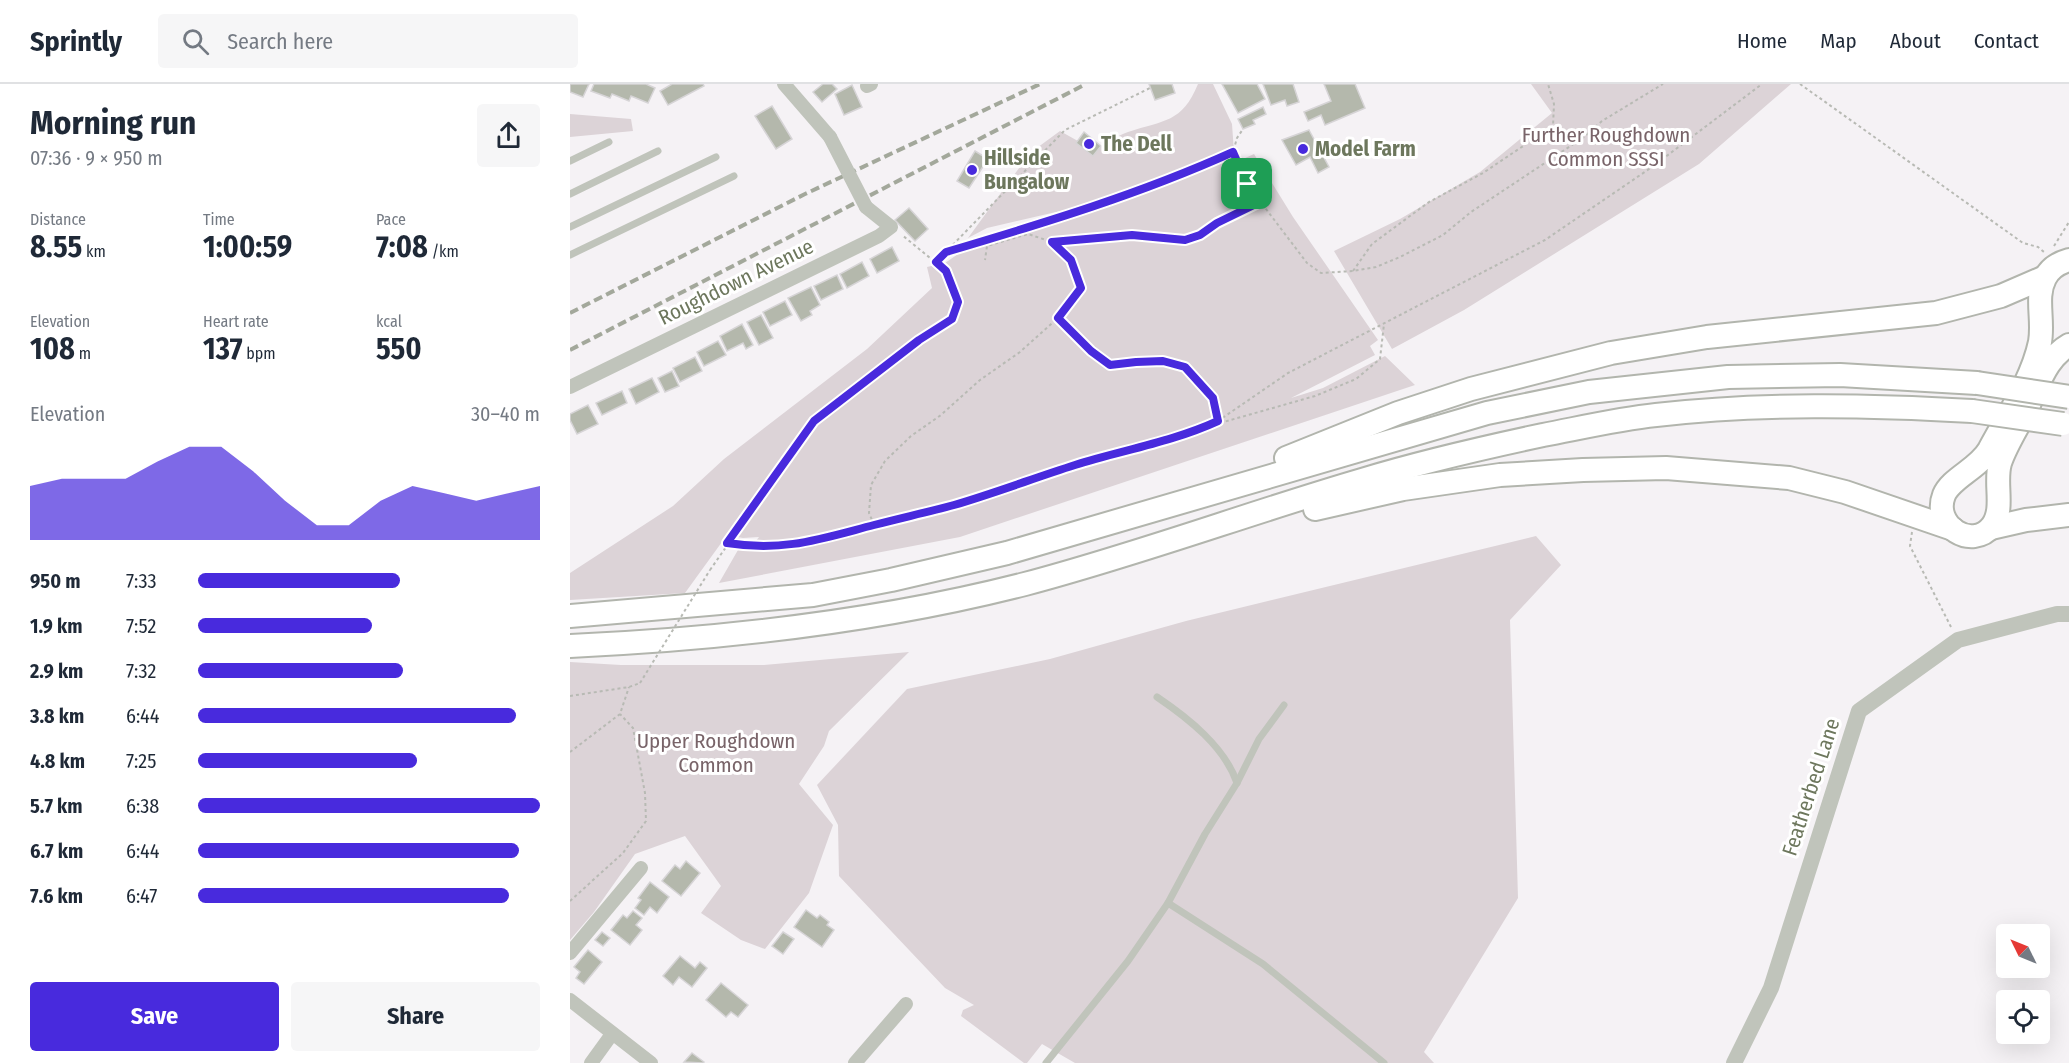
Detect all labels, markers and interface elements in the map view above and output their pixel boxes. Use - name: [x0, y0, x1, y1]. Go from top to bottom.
- search box: [158, 14, 578, 68]
- text: Sprintly: [30, 25, 122, 58]
- icon: search: [179, 25, 212, 58]
- text: Search here: [227, 28, 333, 55]
- text: Home: [1737, 28, 1787, 54]
- text: Map: [1820, 28, 1857, 54]
- text: About: [1890, 28, 1941, 54]
- text: Contact: [1974, 28, 2039, 54]
- text: Morning run: [30, 103, 196, 143]
- button: share: [477, 104, 540, 167]
- park label: Further Roughdown Common SSSI: [1522, 122, 1690, 172]
- place label: The Dell: [1101, 131, 1172, 157]
- place label: Model Farm: [1315, 136, 1416, 162]
- marker: The Dell: [1082, 137, 1096, 151]
- marker: Model Farm: [1296, 142, 1310, 156]
- place label: Hillside Bungalow: [984, 145, 1070, 195]
- text: 07:36 · 9 × 950 m: [30, 146, 163, 170]
- pin: [1221, 158, 1272, 209]
- marker: Hillside Bungalow: [965, 163, 979, 177]
- icon: arrive: [1230, 167, 1263, 200]
- text: Distance: [30, 210, 86, 229]
- text: Time: [203, 210, 235, 229]
- text: Pace: [376, 210, 406, 229]
- text: 8.55: [30, 229, 82, 265]
- text: 1:00:59: [203, 229, 292, 265]
- text: 7:08: [376, 229, 428, 265]
- street label: Roughdown Avenue: [654, 233, 818, 331]
- text: km: [82, 242, 106, 261]
- text: /km: [428, 242, 459, 261]
- text: Elevation: [30, 312, 90, 331]
- text: Heart rate: [203, 312, 269, 331]
- text: kcal: [376, 312, 402, 331]
- text: 108: [30, 331, 75, 367]
- text: 137: [203, 331, 243, 367]
- text: 550: [376, 331, 422, 367]
- text: m: [75, 344, 91, 363]
- text: bpm: [243, 344, 276, 363]
- text: Elevation: [30, 402, 105, 426]
- text: 30–40 m: [471, 402, 540, 426]
- text: 950 m: [30, 569, 81, 593]
- text: 7:33: [126, 569, 157, 593]
- text: 1.9 km: [30, 614, 83, 638]
- text: 7:52: [126, 614, 156, 638]
- text: 2.9 km: [30, 659, 83, 683]
- text: 7:32: [126, 659, 156, 683]
- text: 3.8 km: [30, 704, 84, 728]
- text: 6:44: [126, 704, 159, 728]
- street label: Featherbed Lane: [1777, 715, 1845, 859]
- park label: Upper Roughdown Common: [637, 728, 795, 778]
- text: 4.8 km: [30, 749, 85, 773]
- text: 7:25: [126, 749, 156, 773]
- text: 5.7 km: [30, 794, 83, 818]
- text: 6:38: [126, 794, 159, 818]
- text: 6.7 km: [30, 839, 83, 863]
- text: 6:44: [126, 839, 159, 863]
- text: 7.6 km: [30, 884, 83, 908]
- text: 6:47: [126, 884, 157, 908]
- north arrow: [1996, 924, 2050, 978]
- map controls: [1996, 924, 2050, 1044]
- button: Save: [30, 982, 279, 1051]
- button: Share: [291, 982, 540, 1051]
- button: locate: [1996, 990, 2050, 1044]

